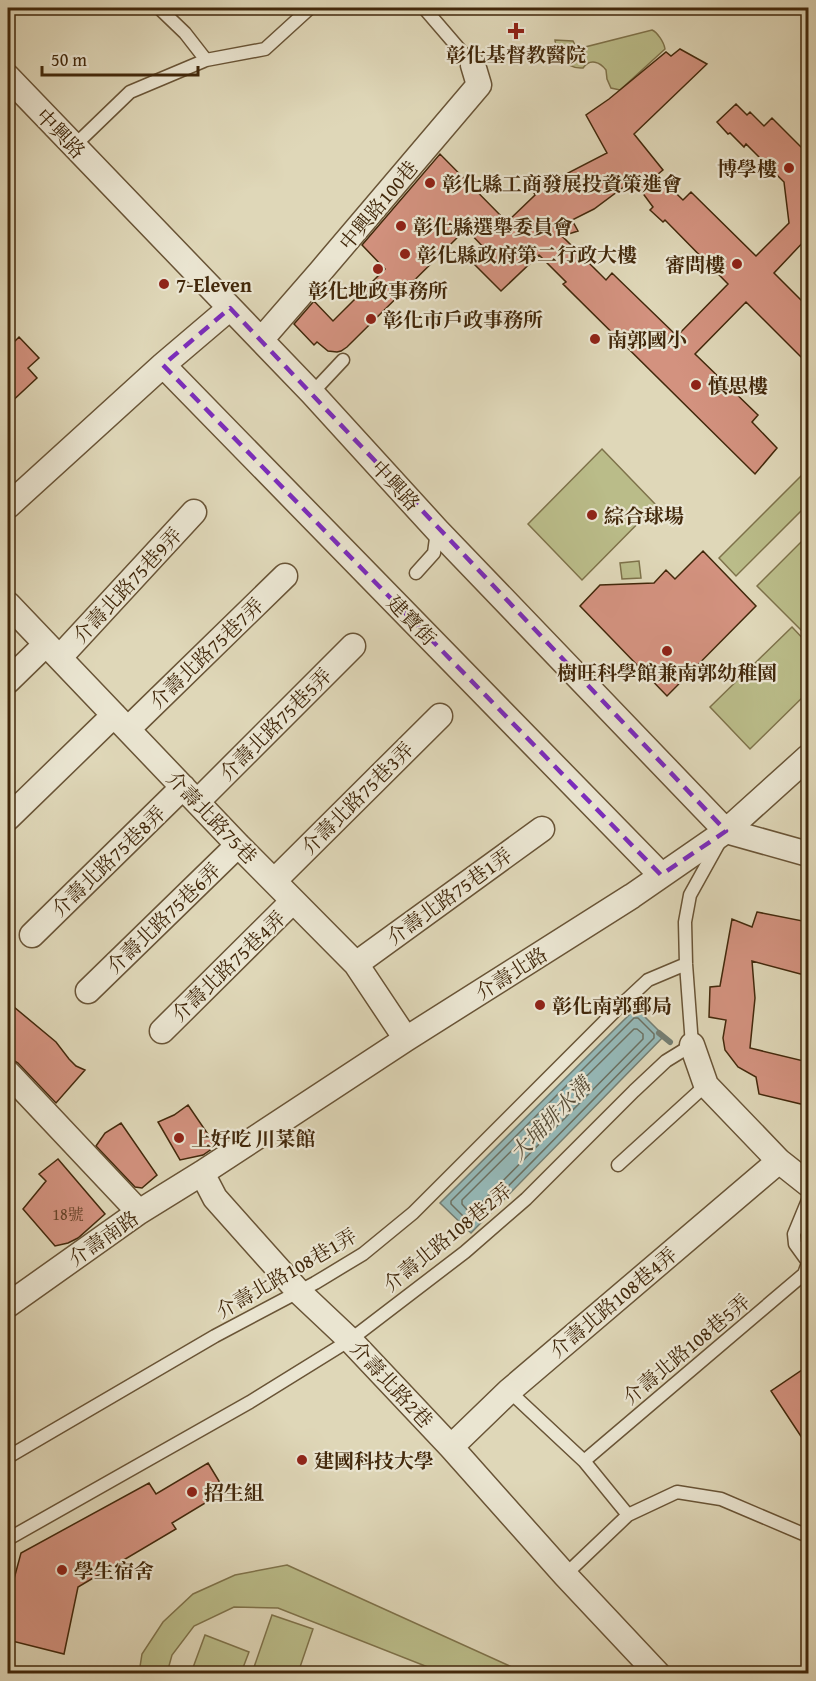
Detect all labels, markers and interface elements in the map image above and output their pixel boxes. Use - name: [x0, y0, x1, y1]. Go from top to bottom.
- marker: 彰化基督教醫院: [507, 22, 525, 40]
- scale bar: [42, 39, 198, 77]
- place label: 彰化基督教醫院: [446, 40, 586, 69]
- text: 50 m: [51, 46, 87, 73]
- street label: 中興路: [30, 101, 92, 165]
- street label: 中興路100巷: [332, 154, 424, 256]
- place label: 博學樓: [717, 154, 777, 183]
- marker: 博學樓: [782, 161, 796, 175]
- place label: 彰化縣工商發展投資策進會: [442, 169, 682, 198]
- marker: 彰化縣工商發展投資策進會: [423, 176, 437, 190]
- place label: 彰化縣選舉委員會: [413, 212, 573, 241]
- marker: 彰化縣選舉委員會: [394, 219, 408, 233]
- place label: 彰化縣政府第二行政大樓: [417, 240, 637, 269]
- marker: 彰化縣政府第二行政大樓: [398, 247, 412, 261]
- place label: 審問樓: [665, 250, 725, 279]
- marker: 審問樓: [730, 257, 744, 271]
- marker: 彰化地政事務所: [371, 262, 385, 276]
- place label: 7-Eleven: [176, 270, 252, 299]
- place label: 彰化地政事務所: [308, 276, 448, 305]
- marker: 7-Eleven: [157, 277, 171, 291]
- place label: 彰化市戶政事務所: [383, 305, 543, 334]
- marker: 彰化市戶政事務所: [364, 312, 378, 326]
- place label: 南郭國小: [607, 325, 687, 354]
- marker: 南郭國小: [588, 332, 602, 346]
- place label: 慎思樓: [708, 371, 768, 400]
- marker: 慎思樓: [689, 378, 703, 392]
- street label: 中興路: [365, 453, 427, 517]
- place label: 綜合球場: [604, 501, 684, 530]
- marker: 綜合球場: [585, 508, 599, 522]
- street label: 介壽北路75巷9弄: [66, 521, 188, 649]
- street label: 建寶街: [381, 588, 443, 652]
- street label: 介壽北路75巷7弄: [142, 591, 270, 715]
- marker: 樹旺科學館兼南郭幼稚園: [660, 644, 674, 658]
- place label: 樹旺科學館兼南郭幼稚園: [557, 658, 777, 687]
- street label: 介壽北路75巷5弄: [212, 661, 338, 787]
- street label: 介壽北路75巷3弄: [294, 735, 420, 861]
- street label: 介壽北路75巷: [160, 764, 264, 870]
- street label: 介壽北路75巷8弄: [44, 799, 172, 923]
- street label: 介壽北路75巷1弄: [380, 841, 518, 951]
- street label: 介壽北路75巷6弄: [99, 856, 227, 980]
- street label: 介壽北路75巷4弄: [164, 904, 292, 1028]
- street label: 介壽北路: [469, 940, 553, 1006]
- place label: 彰化南郭郵局: [552, 991, 672, 1020]
- marker: 彰化南郭郵局: [533, 998, 547, 1012]
- water label: 大埔排水溝: [502, 1068, 600, 1168]
- place label: 上好吃 川菜館: [191, 1124, 315, 1153]
- marker: 上好吃 川菜館: [172, 1131, 186, 1145]
- street label: 介壽北路108巷2弄: [376, 1176, 518, 1298]
- house number: 18號: [52, 1202, 84, 1226]
- street label: 介壽南路: [62, 1203, 144, 1273]
- street label: 介壽北路108巷1弄: [210, 1221, 362, 1325]
- street label: 介壽北路108巷4弄: [543, 1240, 683, 1364]
- street label: 介壽北路108巷5弄: [616, 1287, 756, 1411]
- street label: 介壽北路2巷: [344, 1334, 440, 1434]
- place label: 建國科技大學: [314, 1446, 434, 1475]
- marker: 建國科技大學: [295, 1453, 309, 1467]
- place label: 招生組: [204, 1478, 264, 1507]
- marker: 招生組: [185, 1485, 199, 1499]
- place label: 學生宿舍: [74, 1556, 154, 1585]
- marker: 學生宿舍: [55, 1563, 69, 1577]

